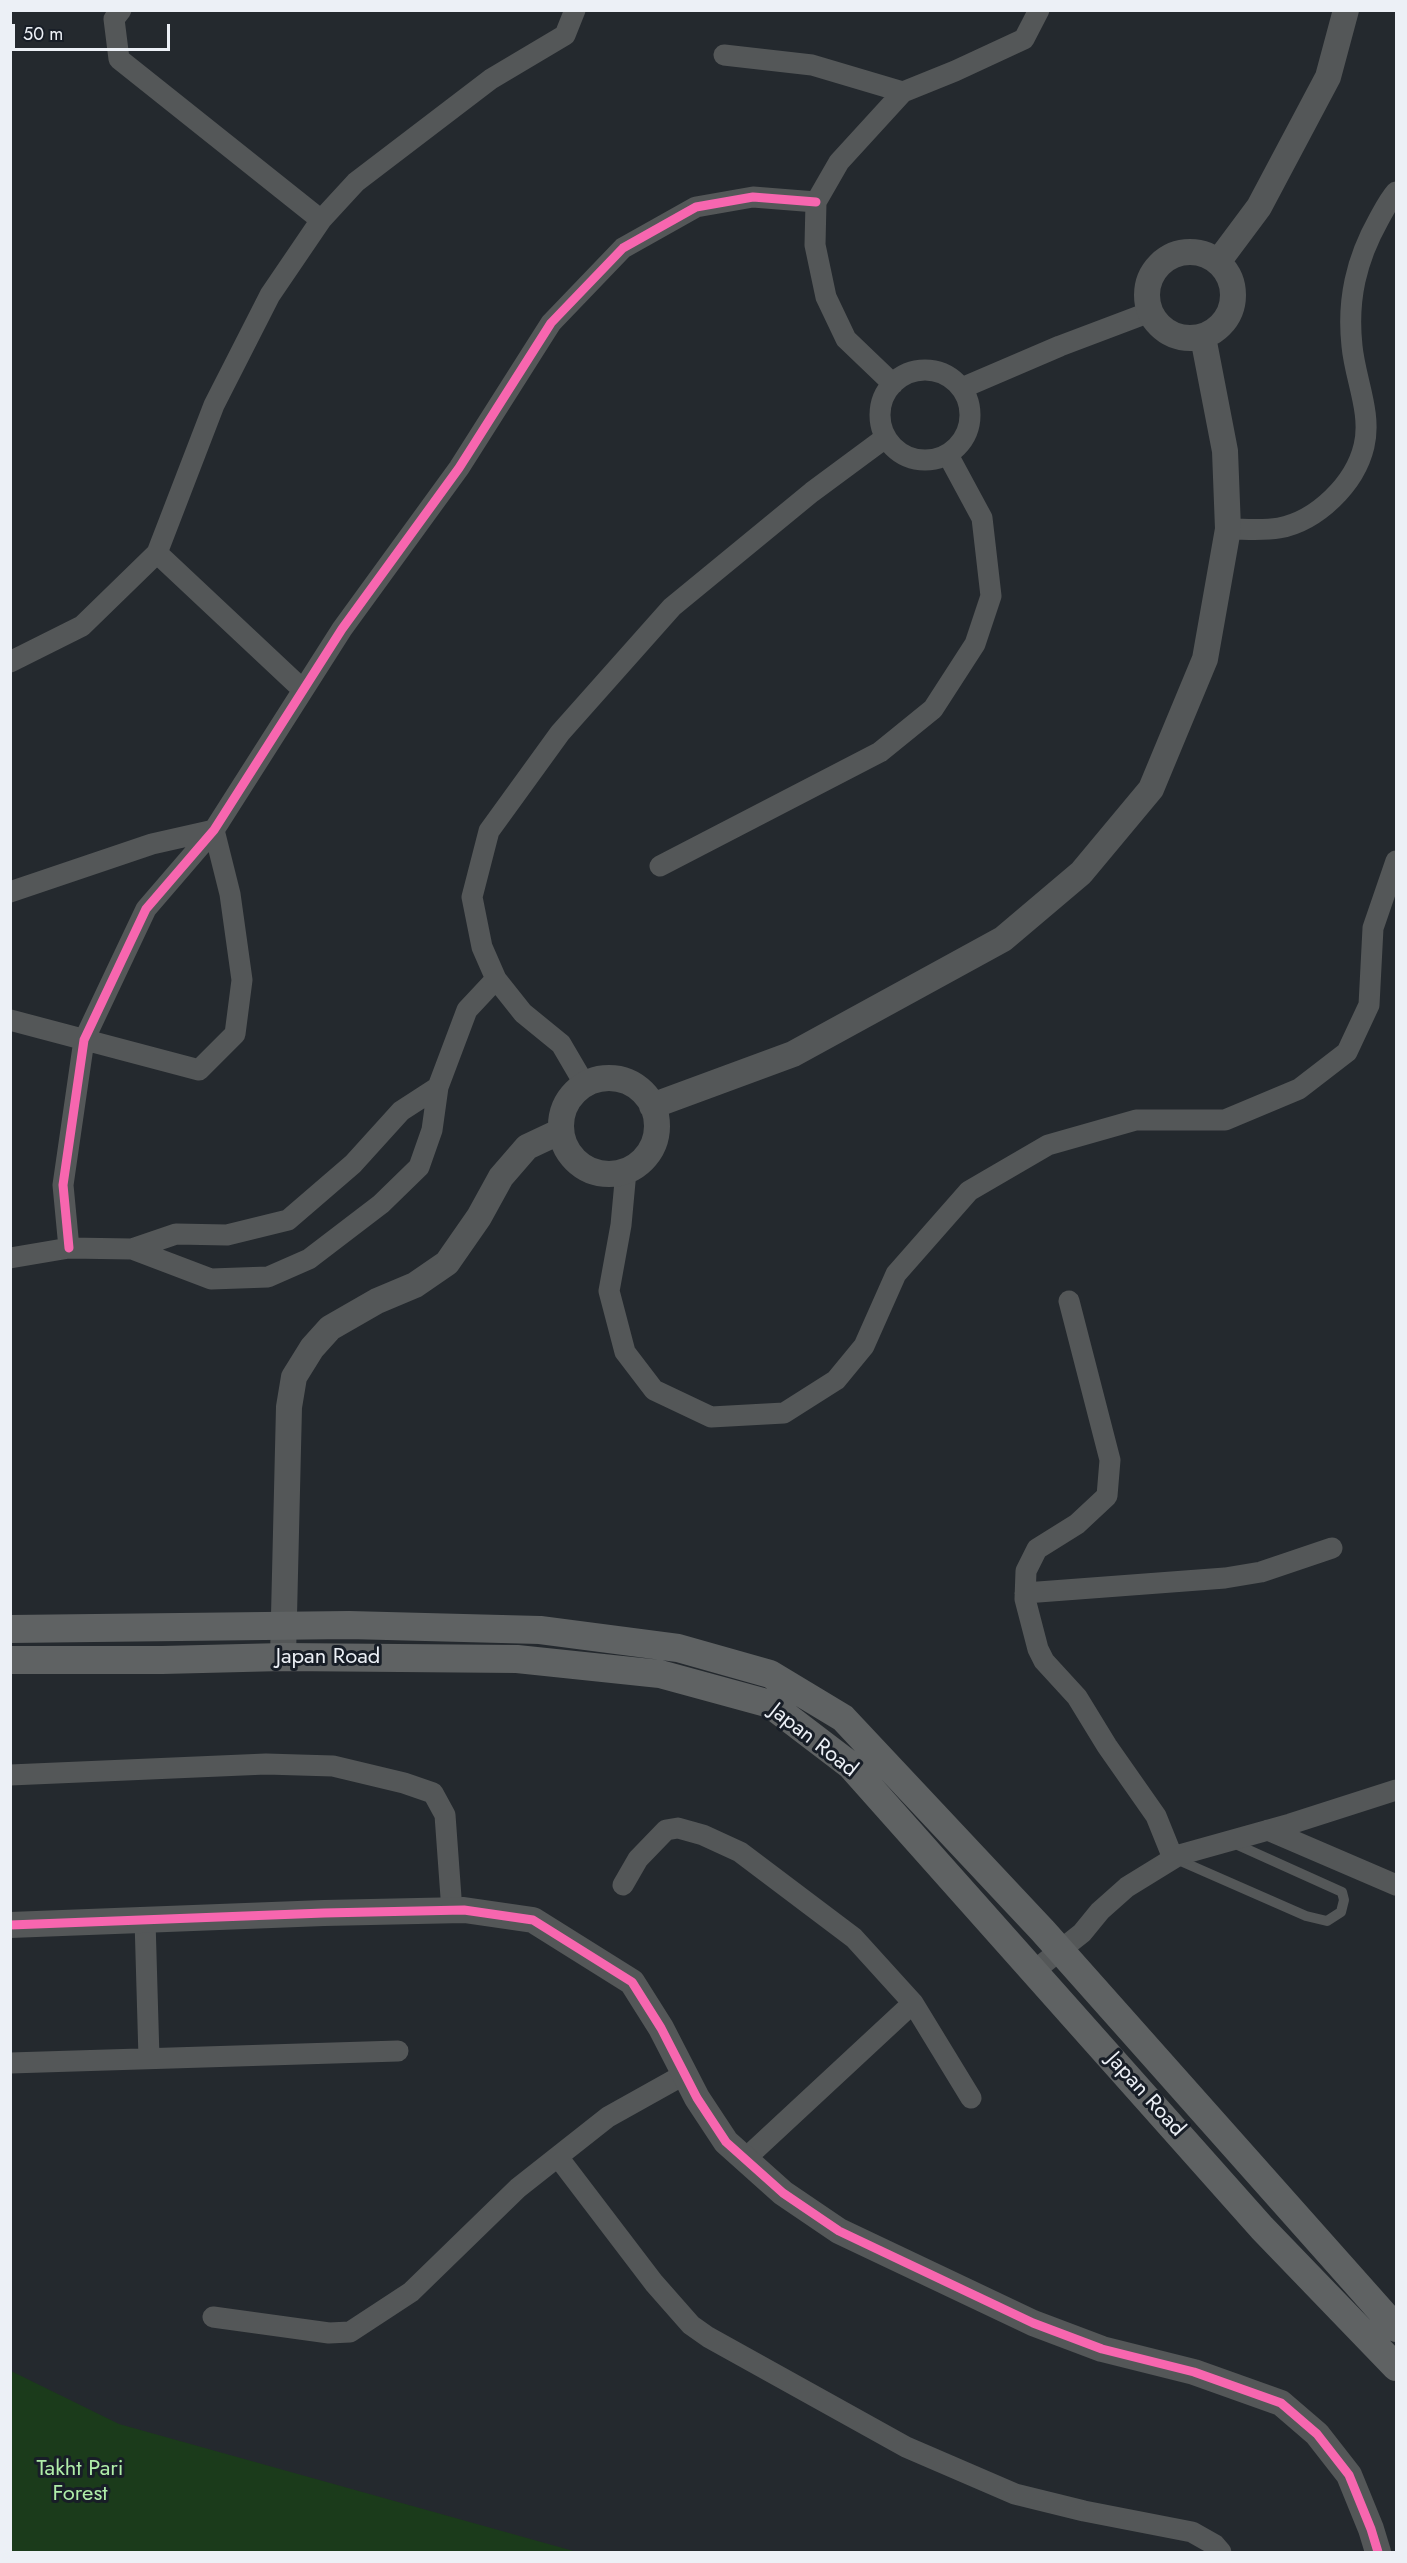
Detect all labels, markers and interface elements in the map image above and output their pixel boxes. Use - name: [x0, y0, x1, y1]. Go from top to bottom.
- scale bar: [15, 12, 172, 50]
- text: 50 m: [23, 21, 63, 47]
- street label: Japan Road: [276, 1645, 380, 1671]
- street label: Japan Road: [764, 1698, 862, 1784]
- street label: Japan Road: [1100, 2047, 1190, 2143]
- park label: Takht Pari Forest: [37, 2457, 123, 2508]

